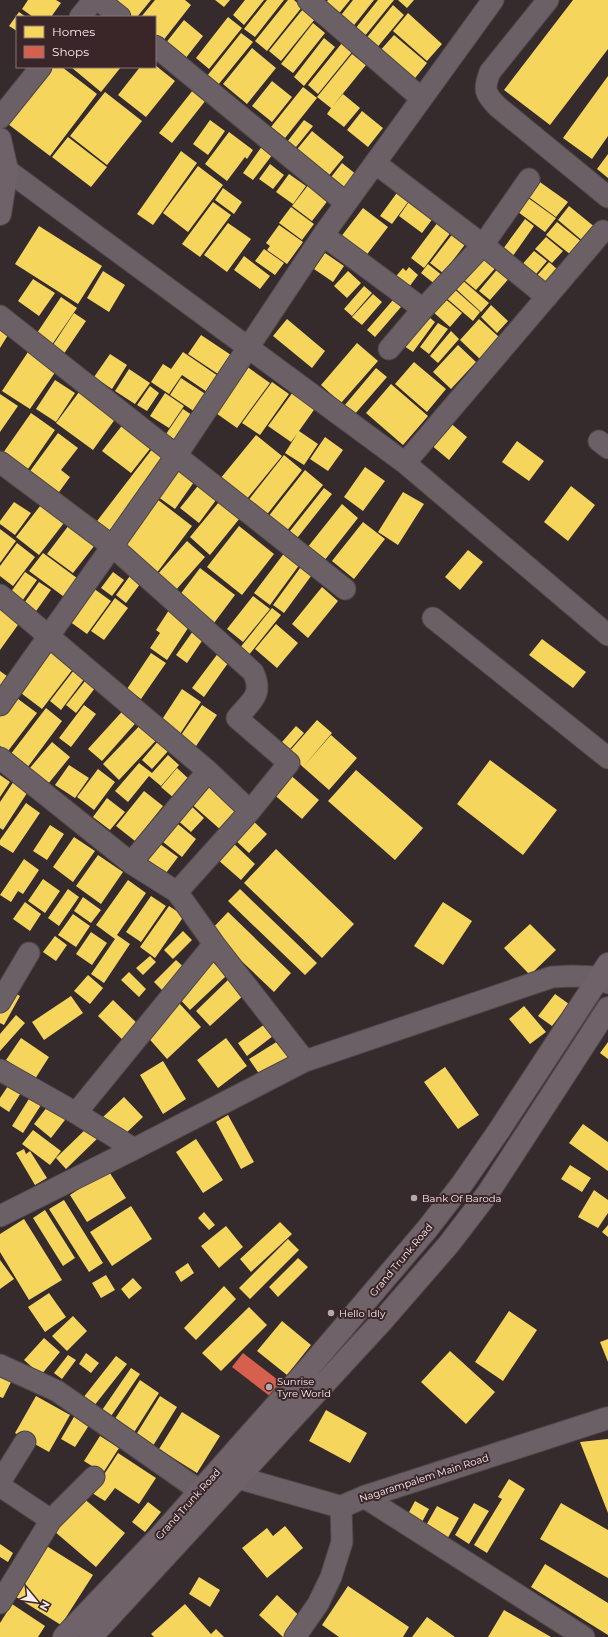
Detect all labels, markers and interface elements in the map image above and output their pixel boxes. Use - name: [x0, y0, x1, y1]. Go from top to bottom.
- legend: [16, 16, 156, 68]
- text: Homes: [52, 24, 95, 39]
- text: Shops: [52, 44, 89, 59]
- place label: Bank Of Baroda: [422, 1192, 501, 1205]
- marker: Bank Of Baroda: [409, 1193, 419, 1203]
- street label: Grand Trunk Road: [367, 1221, 435, 1299]
- place label: Hello Idly: [339, 1307, 386, 1320]
- marker: Hello Idly: [326, 1308, 336, 1318]
- place label: Sunrise Tyre World: [277, 1375, 331, 1400]
- marker: Sunrise Tyre World: [264, 1382, 274, 1392]
- street label: Nagarampalem Main Road: [358, 1451, 490, 1505]
- street label: Grand Trunk Road: [153, 1466, 223, 1542]
- north arrow: [16, 1581, 56, 1621]
- text: N: [36, 1599, 53, 1613]

